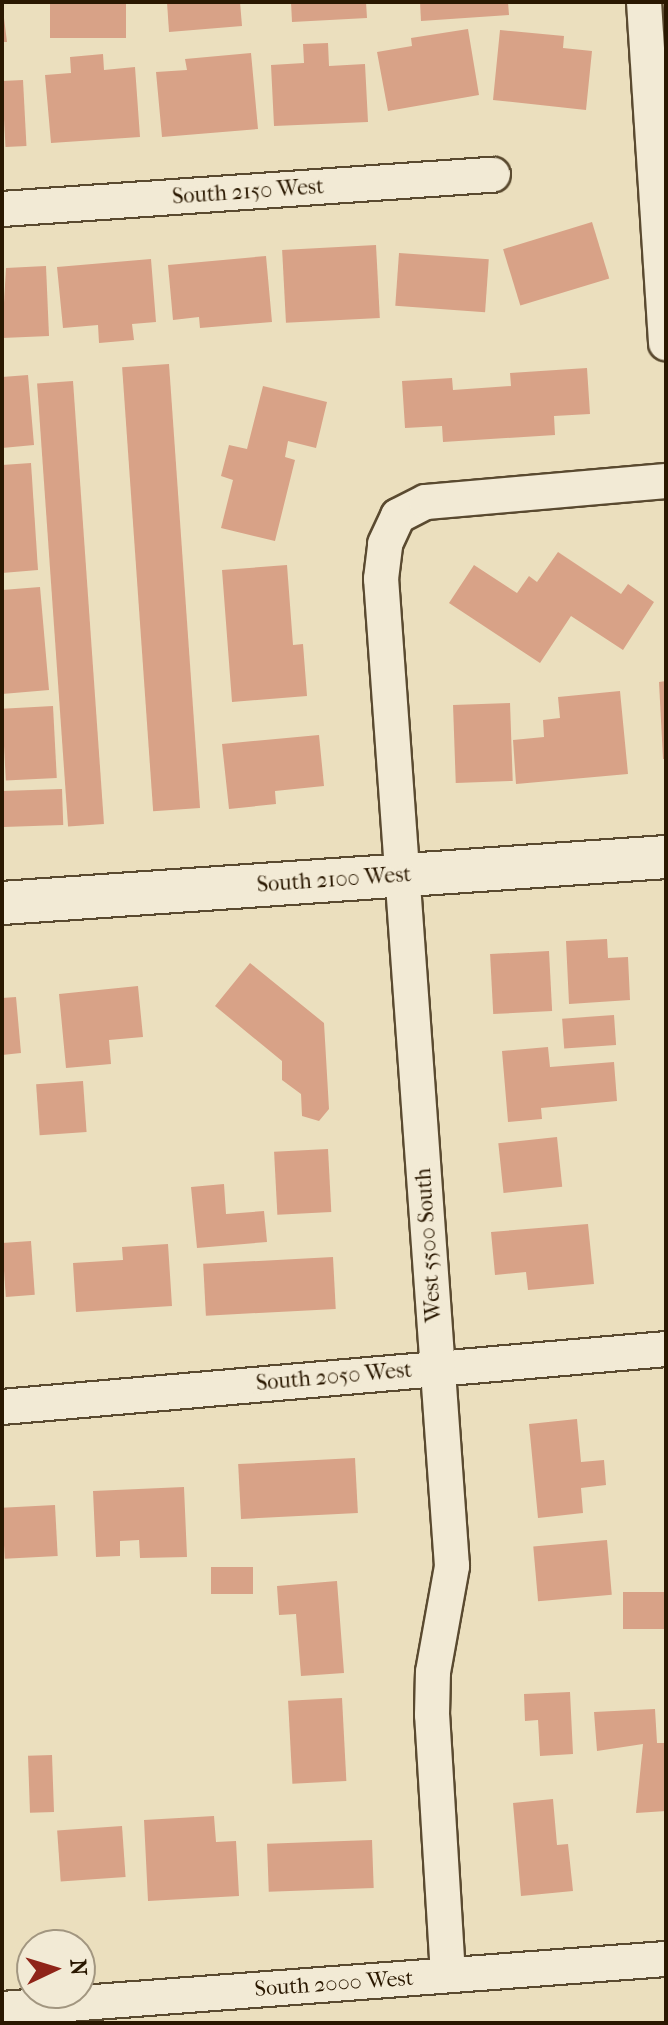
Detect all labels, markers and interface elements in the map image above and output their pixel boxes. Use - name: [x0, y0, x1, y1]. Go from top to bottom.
- street label: South 2150 West: [171, 174, 325, 210]
- street label: South 2100 West: [256, 861, 412, 899]
- street label: West 5500 South: [410, 1167, 448, 1323]
- street label: South 2050 West: [255, 1357, 413, 1397]
- north arrow: [16, 1929, 96, 2009]
- text: N: [64, 1958, 91, 1977]
- street label: South 2000 West: [254, 1965, 414, 2003]

